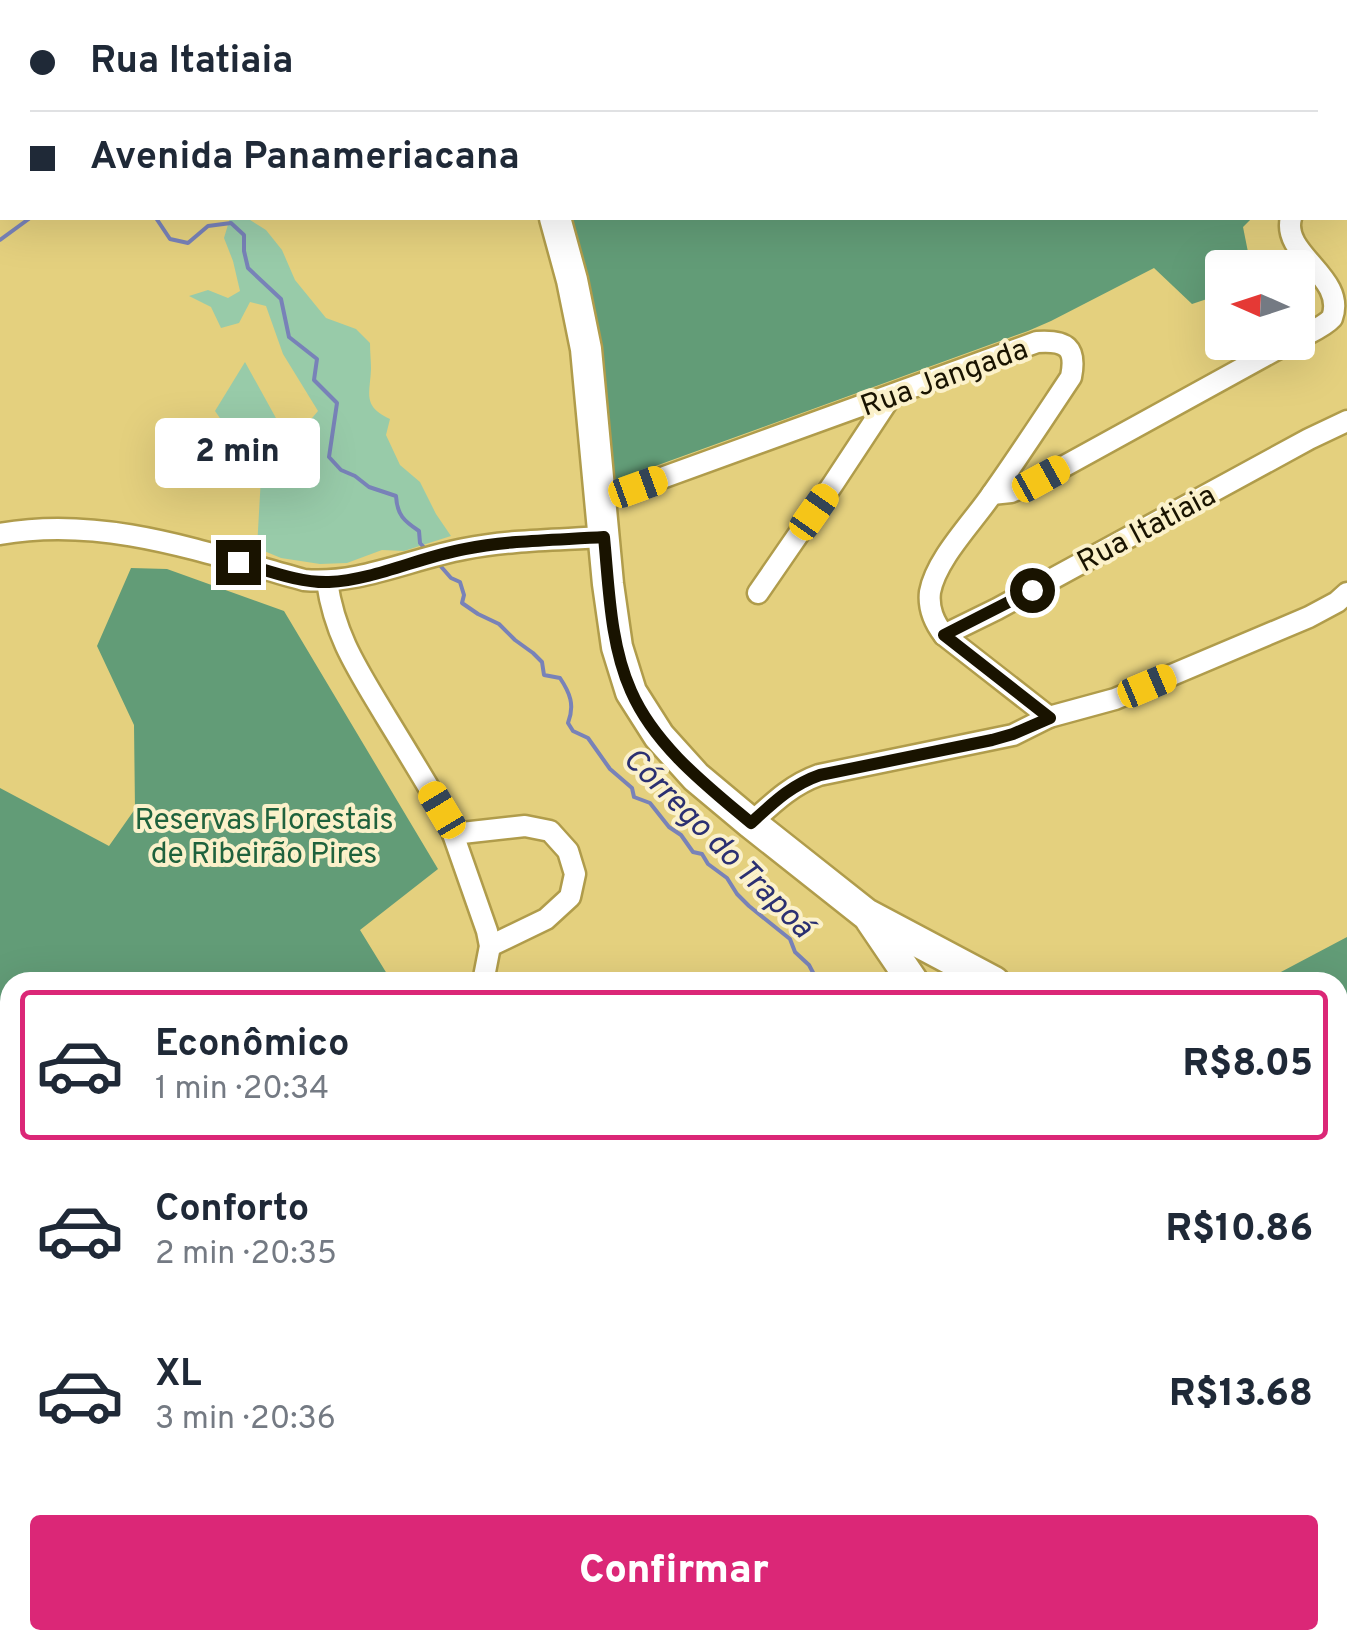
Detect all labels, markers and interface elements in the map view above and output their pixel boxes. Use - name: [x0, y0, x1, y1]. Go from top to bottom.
- text: Rua Itatiaia: [90, 38, 293, 87]
- text: Avenida Panameriacana: [90, 134, 520, 183]
- north arrow: [1205, 250, 1315, 360]
- map controls: [1205, 250, 1315, 360]
- street label: Rua Jangada: [856, 332, 1034, 427]
- callout: 2 min: [156, 417, 320, 487]
- text: 2 min: [195, 433, 280, 473]
- car: [1007, 451, 1075, 507]
- car: [605, 463, 671, 511]
- street label: Rua Itatiaia: [1071, 478, 1223, 582]
- car: [785, 479, 843, 545]
- route end: [216, 540, 261, 585]
- route start: [1010, 568, 1055, 613]
- car: [1114, 660, 1180, 712]
- water label: Córrego do Trapoá: [613, 740, 823, 950]
- car: [414, 777, 470, 843]
- park label: Reservas Florestais de Ribeirão Pires: [134, 803, 394, 874]
- icon: car: [35, 1020, 125, 1110]
- text: Econômico: [155, 1021, 350, 1070]
- text: R$8.05: [1183, 1041, 1313, 1090]
- text: 1 min · 20:34: [155, 1070, 329, 1110]
- icon: car: [35, 1185, 125, 1275]
- text: Conforto: [155, 1186, 309, 1235]
- text: R$10.86: [1165, 1206, 1313, 1255]
- text: 2 min · 20:35: [155, 1235, 337, 1275]
- icon: car: [35, 1350, 125, 1440]
- text: XL: [155, 1351, 202, 1400]
- text: R$13.68: [1169, 1371, 1313, 1420]
- text: 3 min · 20:36: [155, 1400, 336, 1440]
- button: Confirmar: [30, 1515, 1318, 1630]

